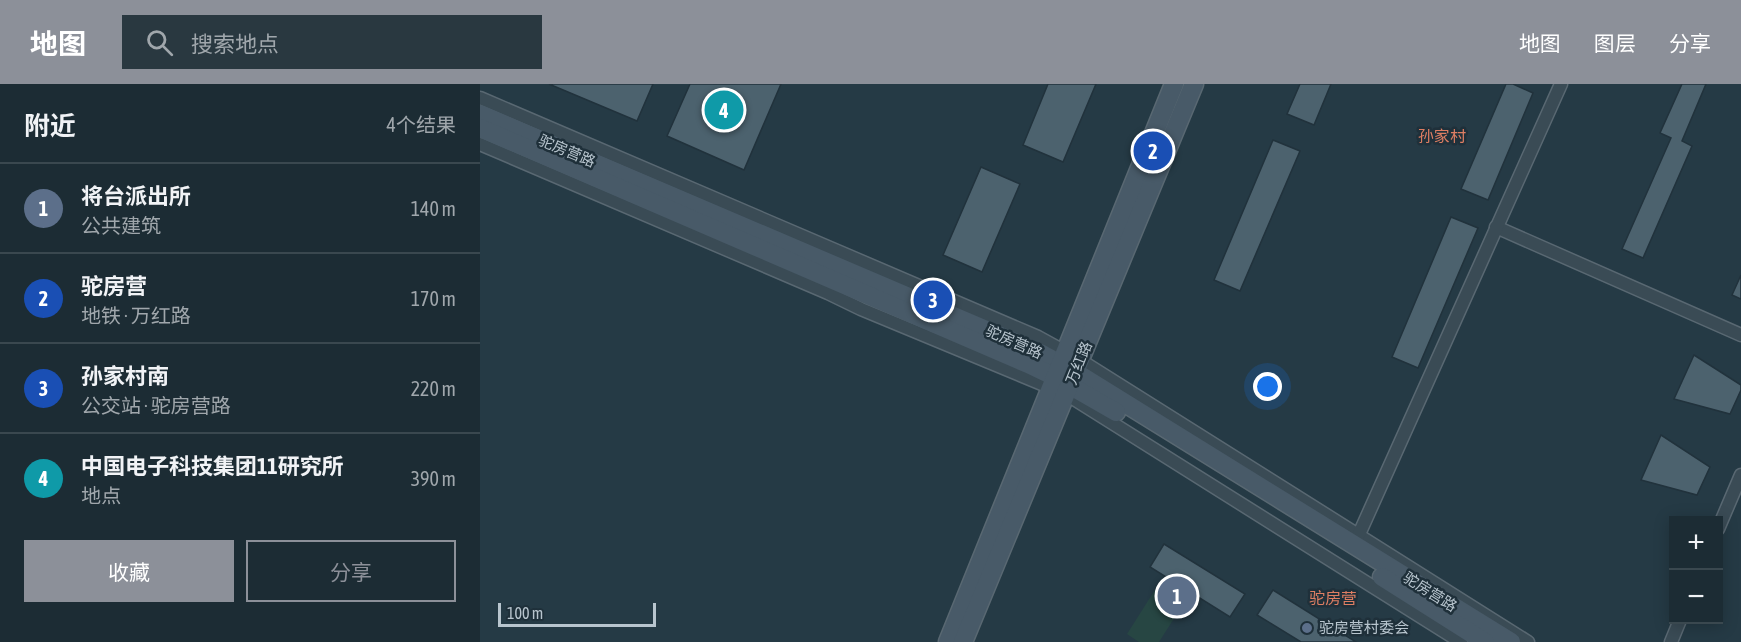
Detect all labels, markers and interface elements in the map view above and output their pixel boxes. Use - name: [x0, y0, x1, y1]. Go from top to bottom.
- search box: [122, 15, 542, 69]
- icon: search: [143, 26, 176, 59]
- text: 地图: [30, 28, 86, 60]
- text: 搜索地点: [191, 31, 279, 57]
- text: 地图: [1519, 31, 1561, 55]
- text: 图层: [1594, 31, 1636, 55]
- text: 分享: [1669, 31, 1711, 55]
- pin: 4: [704, 87, 744, 132]
- text: 附近: [24, 111, 76, 141]
- text: 4个结果: [387, 113, 456, 136]
- district label: 孙家村: [1418, 127, 1466, 145]
- pin: 2: [1134, 128, 1172, 174]
- street label: 驼房营路: [536, 131, 598, 170]
- text: 将台派出所: [81, 183, 191, 209]
- text: 1: [39, 197, 48, 220]
- text: 140 m: [411, 197, 456, 220]
- text: 公共建筑: [81, 214, 161, 237]
- text: 驼房营: [81, 273, 147, 299]
- pin: 3: [914, 278, 952, 322]
- text: 2: [39, 287, 48, 310]
- text: 170 m: [411, 287, 456, 310]
- text: 地铁 · 万红路: [81, 304, 191, 327]
- street label: 驼房营路: [983, 322, 1045, 362]
- street label: 万红路: [1062, 339, 1095, 387]
- text: 孙家村南: [81, 363, 169, 389]
- your location: [1253, 372, 1282, 401]
- text: 3: [39, 377, 48, 400]
- text: 220 m: [411, 377, 456, 400]
- text: 公交站 · 驼房营路: [81, 394, 231, 417]
- text: 中国电子科技集团11研究所: [81, 453, 344, 479]
- text: 4: [39, 467, 48, 490]
- text: 390 m: [411, 467, 456, 490]
- text: 地点: [81, 484, 121, 507]
- map controls: [1669, 516, 1723, 624]
- button: +: [1669, 516, 1723, 570]
- button: 收藏: [24, 540, 234, 602]
- button: 分享: [246, 540, 456, 602]
- street label: 驼房营路: [1400, 568, 1460, 615]
- button: −: [1669, 570, 1723, 624]
- pin: 1: [1158, 574, 1196, 618]
- district label: 驼房营: [1309, 589, 1357, 607]
- scale bar: [498, 600, 656, 628]
- text: 100 m: [507, 604, 543, 622]
- place label: 驼房营村委会: [1319, 619, 1409, 636]
- marker: 驼房营村委会: [1300, 621, 1314, 635]

